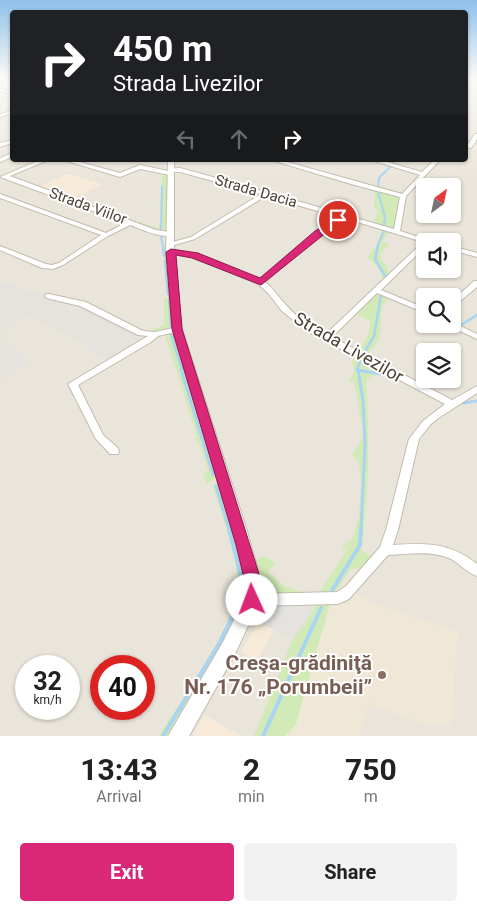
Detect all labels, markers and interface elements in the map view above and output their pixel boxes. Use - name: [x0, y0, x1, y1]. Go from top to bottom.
- text: 450 m: [113, 29, 212, 70]
- icon: right: [30, 30, 95, 95]
- text: Strada Livezilor: [113, 71, 263, 96]
- icon: left: [172, 125, 200, 153]
- icon: ahead: [225, 125, 253, 153]
- icon: right: [278, 125, 306, 153]
- street label: Strada Dacia: [213, 171, 299, 211]
- north arrow: [416, 178, 461, 222]
- map controls: [416, 178, 461, 388]
- street label: Strada Viilor: [47, 184, 129, 228]
- pin: [317, 199, 359, 241]
- icon: arrive: [324, 206, 352, 234]
- button: sound: [416, 233, 461, 278]
- button: search: [416, 288, 461, 333]
- street label: Strada Livezilor: [291, 307, 407, 387]
- button: layers: [416, 343, 461, 388]
- position arrow: [225, 573, 277, 625]
- place label: Creşa-grădiniţă Nr. 176 „Porumbeii”: [184, 651, 372, 699]
- speed limit sign: 40: [90, 655, 155, 720]
- text: 32: [33, 667, 62, 696]
- marker: Creşa-grădiniţă Nr. 176 „Porumbeii”: [376, 669, 388, 681]
- text: km/h: [33, 693, 62, 707]
- text: 13:43: [80, 752, 158, 787]
- text: 2: [243, 752, 260, 787]
- text: 750: [345, 752, 397, 787]
- text: Arrival: [96, 787, 142, 806]
- text: min: [238, 787, 265, 806]
- text: m: [364, 787, 378, 806]
- button: Exit: [20, 843, 234, 901]
- button: Share: [244, 843, 457, 901]

